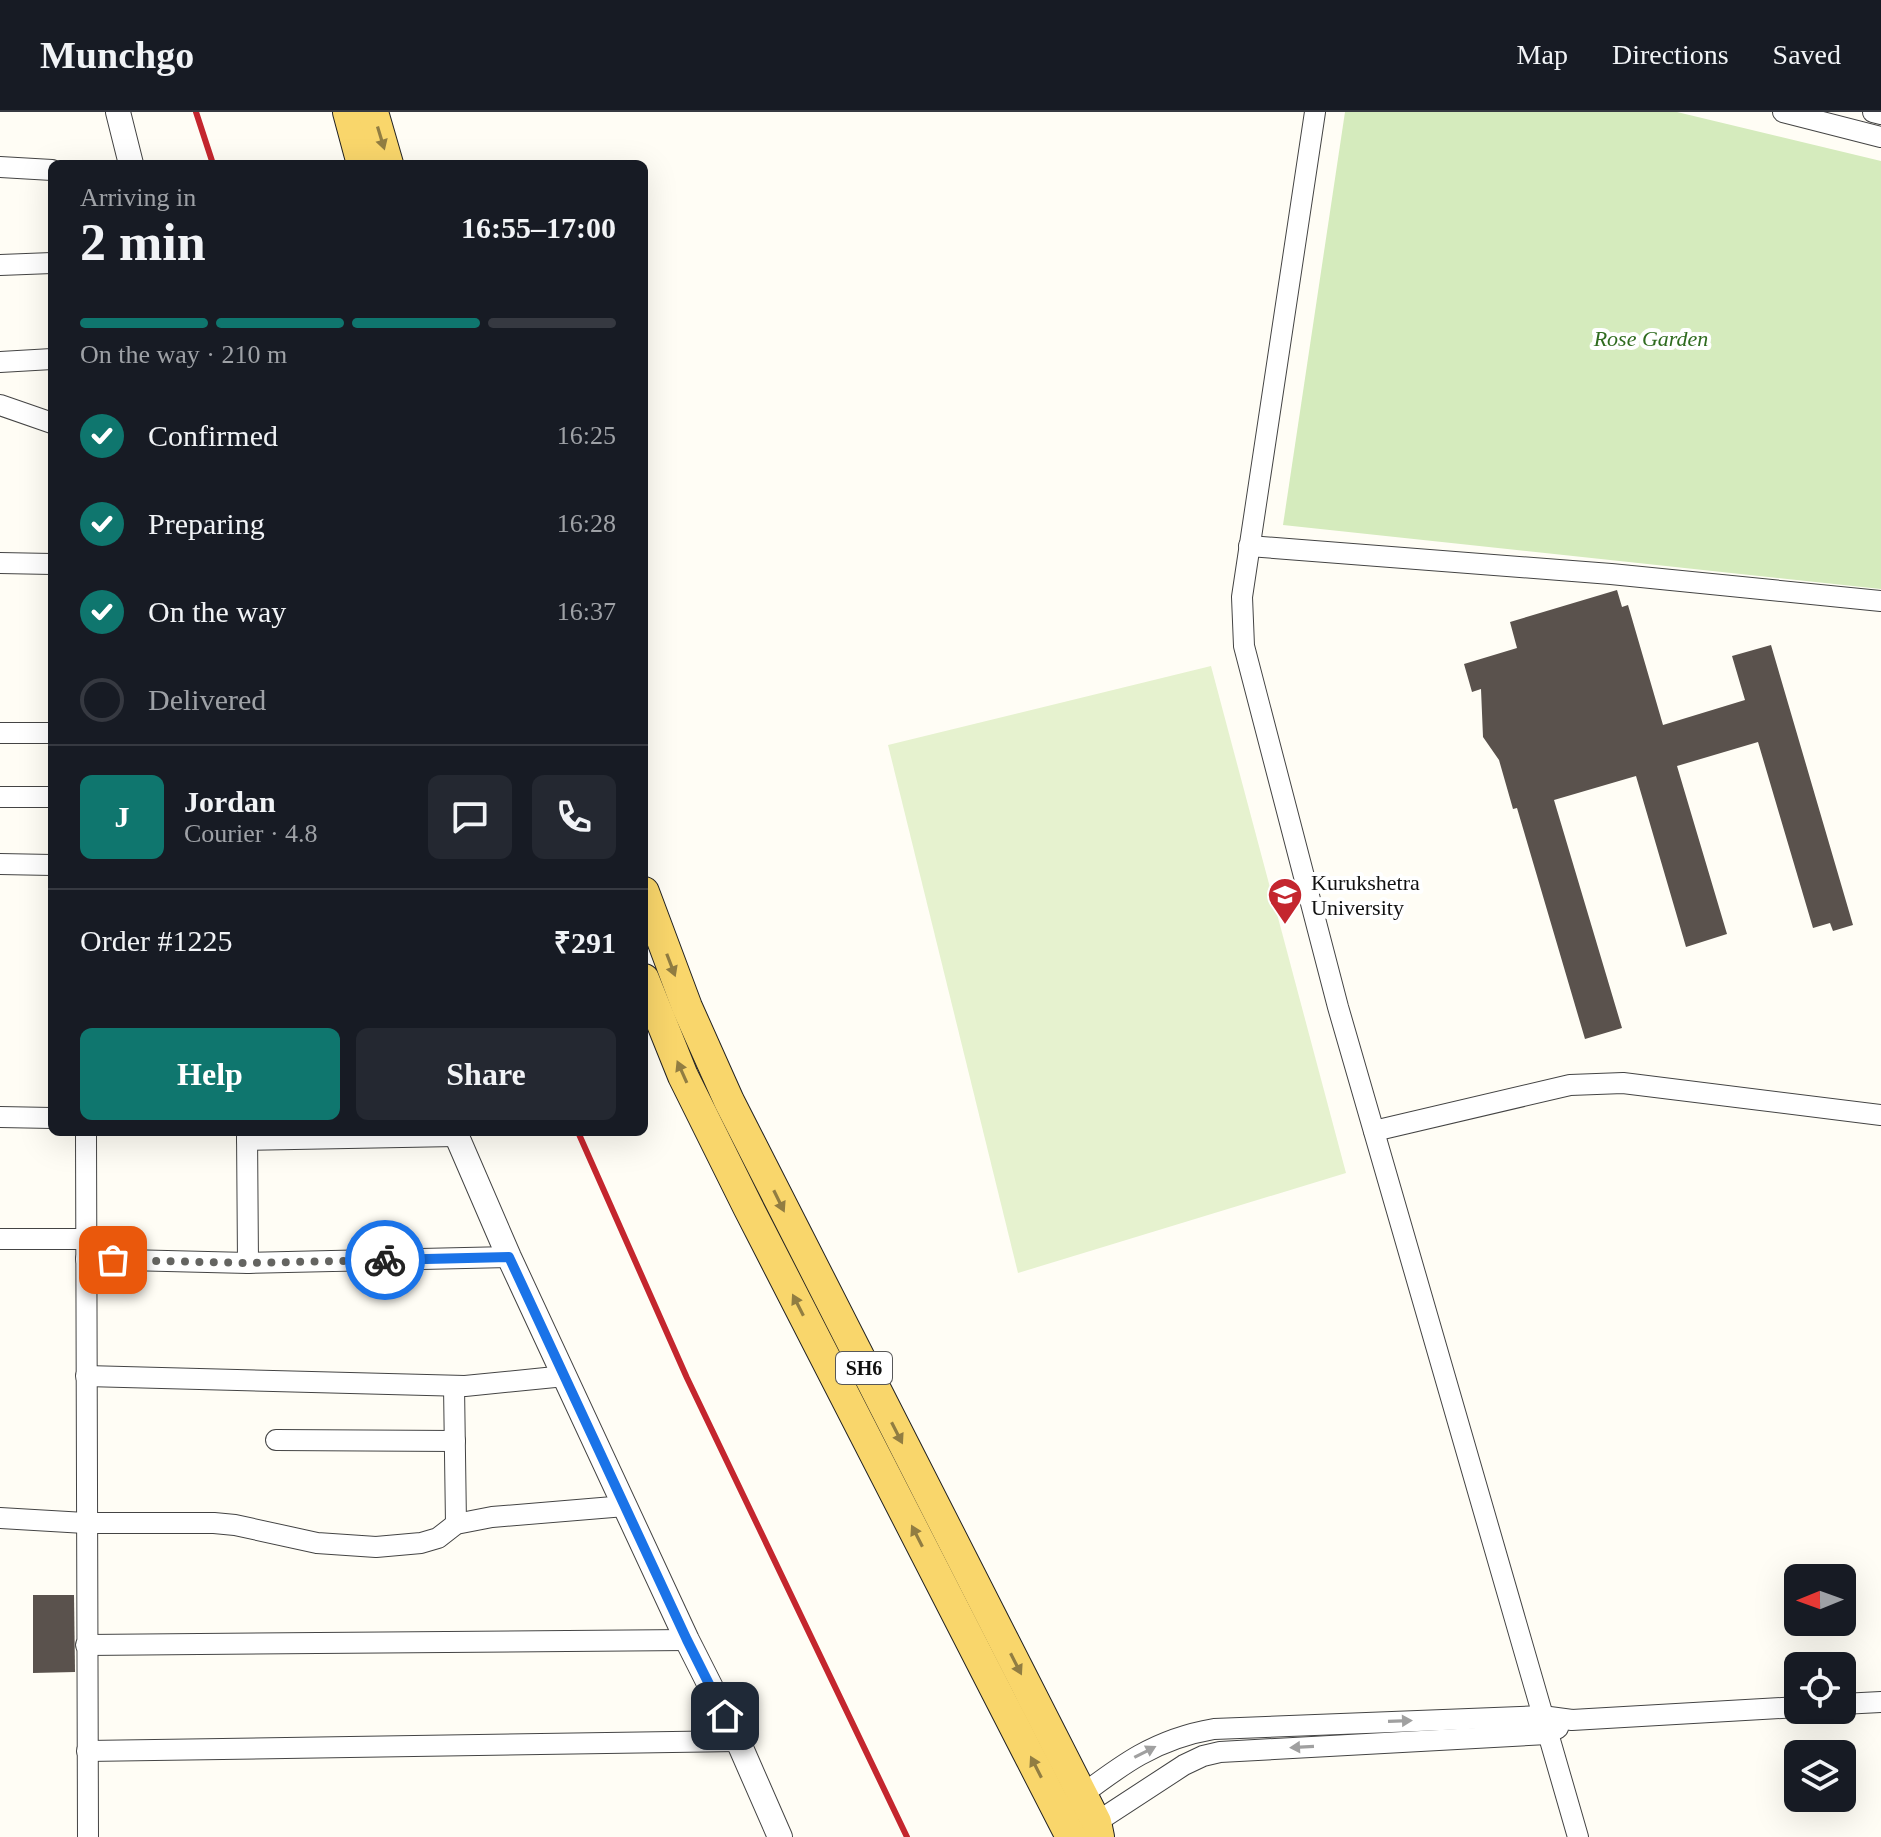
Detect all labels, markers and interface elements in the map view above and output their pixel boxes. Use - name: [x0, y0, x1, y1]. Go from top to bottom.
- text: Munchgo: [40, 34, 194, 76]
- text: Map: [1517, 39, 1568, 70]
- text: Directions: [1612, 39, 1729, 70]
- text: Saved: [1773, 39, 1841, 70]
- one-way arrow: [375, 126, 388, 150]
- text: Arriving in: [80, 183, 196, 212]
- text: 16:55–17:00: [461, 211, 616, 244]
- text: 2 min: [80, 214, 206, 271]
- park label: Rose Garden: [1593, 326, 1708, 351]
- text: On the way · 210 m: [80, 340, 287, 369]
- icon: check: [80, 414, 124, 458]
- text: Confirmed: [148, 419, 278, 452]
- text: 16:25: [557, 421, 616, 450]
- icon: check: [80, 502, 124, 546]
- text: Preparing: [148, 507, 265, 540]
- text: 16:28: [557, 509, 616, 538]
- icon: check: [80, 590, 124, 634]
- text: On the way: [148, 595, 286, 628]
- text: 16:37: [557, 597, 616, 626]
- text: Delivered: [148, 683, 266, 716]
- button: chat: [428, 775, 512, 859]
- button: phone: [532, 775, 616, 859]
- text: Jordan: [184, 785, 276, 818]
- text: J: [115, 800, 130, 833]
- text: Courier · 4.8: [184, 819, 318, 848]
- place label: Kurukshetra University: [1311, 870, 1420, 920]
- school or university icon: Kurukshetra University: [1266, 876, 1304, 926]
- text: Order #1225: [80, 924, 232, 957]
- text: ₹291: [554, 926, 616, 959]
- one-way arrow: [665, 953, 678, 977]
- button: Help: [80, 1028, 340, 1120]
- button: Share: [356, 1028, 616, 1120]
- one-way arrow: [676, 1060, 689, 1084]
- one-way arrow: [772, 1190, 785, 1213]
- courier: [345, 1220, 425, 1300]
- pin: [79, 1226, 147, 1294]
- icon: bag: [91, 1238, 135, 1282]
- icon: bike: [363, 1238, 407, 1282]
- one-way arrow: [792, 1293, 805, 1316]
- road number: SH6: [836, 1352, 892, 1384]
- one-way arrow: [890, 1421, 904, 1444]
- one-way arrow: [911, 1524, 924, 1547]
- north arrow: [1784, 1564, 1856, 1636]
- map controls: [1784, 1564, 1856, 1812]
- button: locate: [1784, 1652, 1856, 1724]
- one-way arrow: [1009, 1653, 1022, 1676]
- pin: [691, 1682, 759, 1750]
- icon: home: [703, 1694, 747, 1738]
- one-way arrow: [1388, 1715, 1413, 1728]
- button: layers: [1784, 1740, 1856, 1812]
- one-way arrow: [1288, 1741, 1314, 1754]
- one-way arrow: [1133, 1745, 1156, 1758]
- one-way arrow: [1029, 1756, 1042, 1779]

